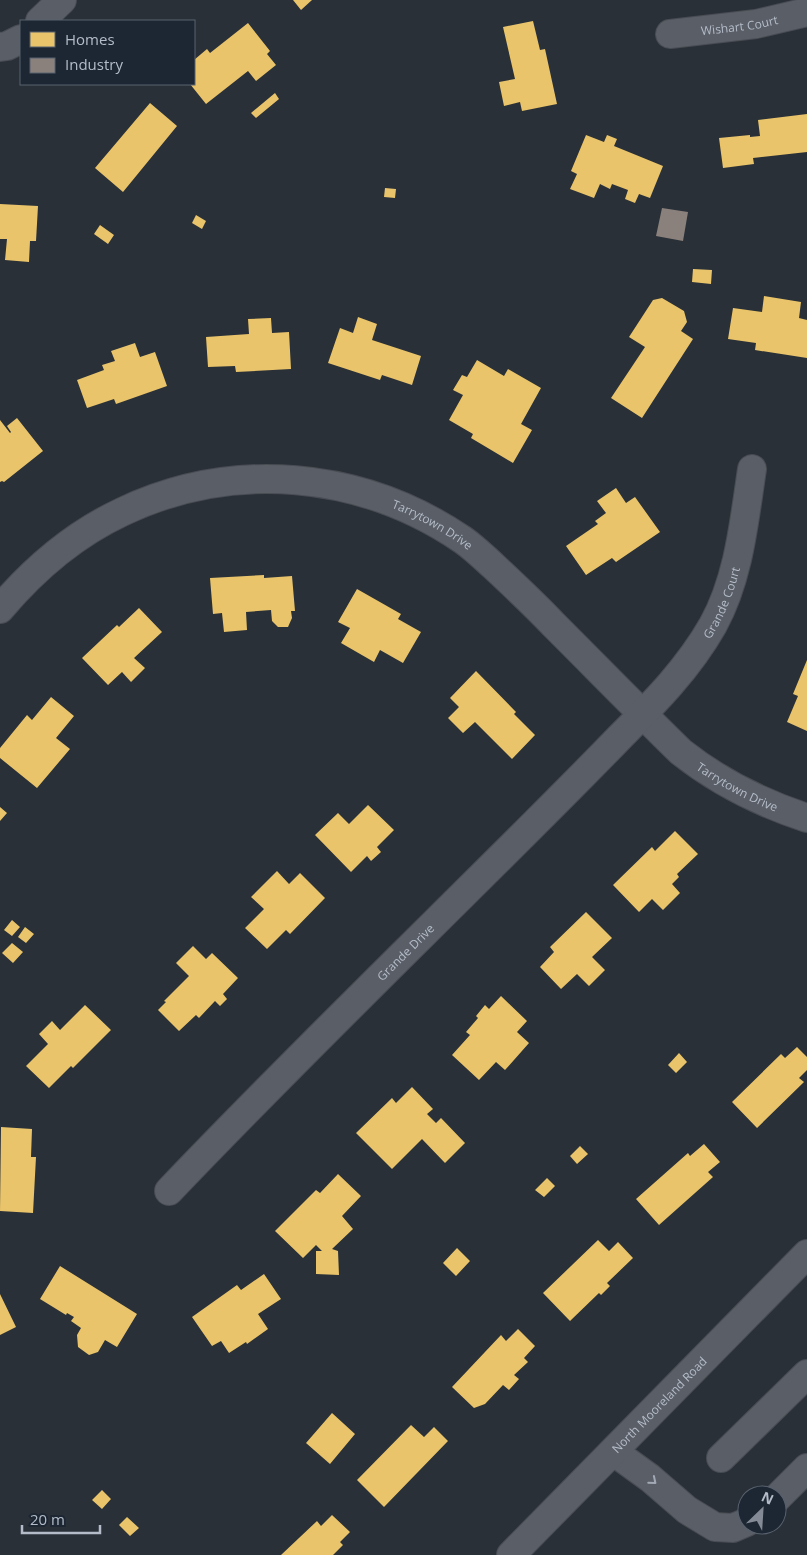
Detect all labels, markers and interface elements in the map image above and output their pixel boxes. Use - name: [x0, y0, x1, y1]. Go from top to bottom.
- street label: Wishart Court: [700, 11, 780, 39]
- legend: [20, 20, 195, 85]
- text: Homes: [65, 29, 115, 49]
- text: Industry: [65, 54, 123, 74]
- street label: Tarrytown Drive: [390, 495, 477, 553]
- street label: Grande Court: [699, 565, 743, 642]
- street label: Tarrytown Drive: [694, 758, 781, 815]
- street label: Grande Drive: [373, 920, 438, 984]
- street label: North Mooreland Road: [608, 1353, 710, 1457]
- one-way arrow: [647, 1475, 656, 1484]
- north arrow: [737, 1485, 787, 1535]
- text: N: [759, 1487, 777, 1509]
- scale bar: [22, 1502, 100, 1534]
- text: 20 m: [30, 1509, 65, 1529]

